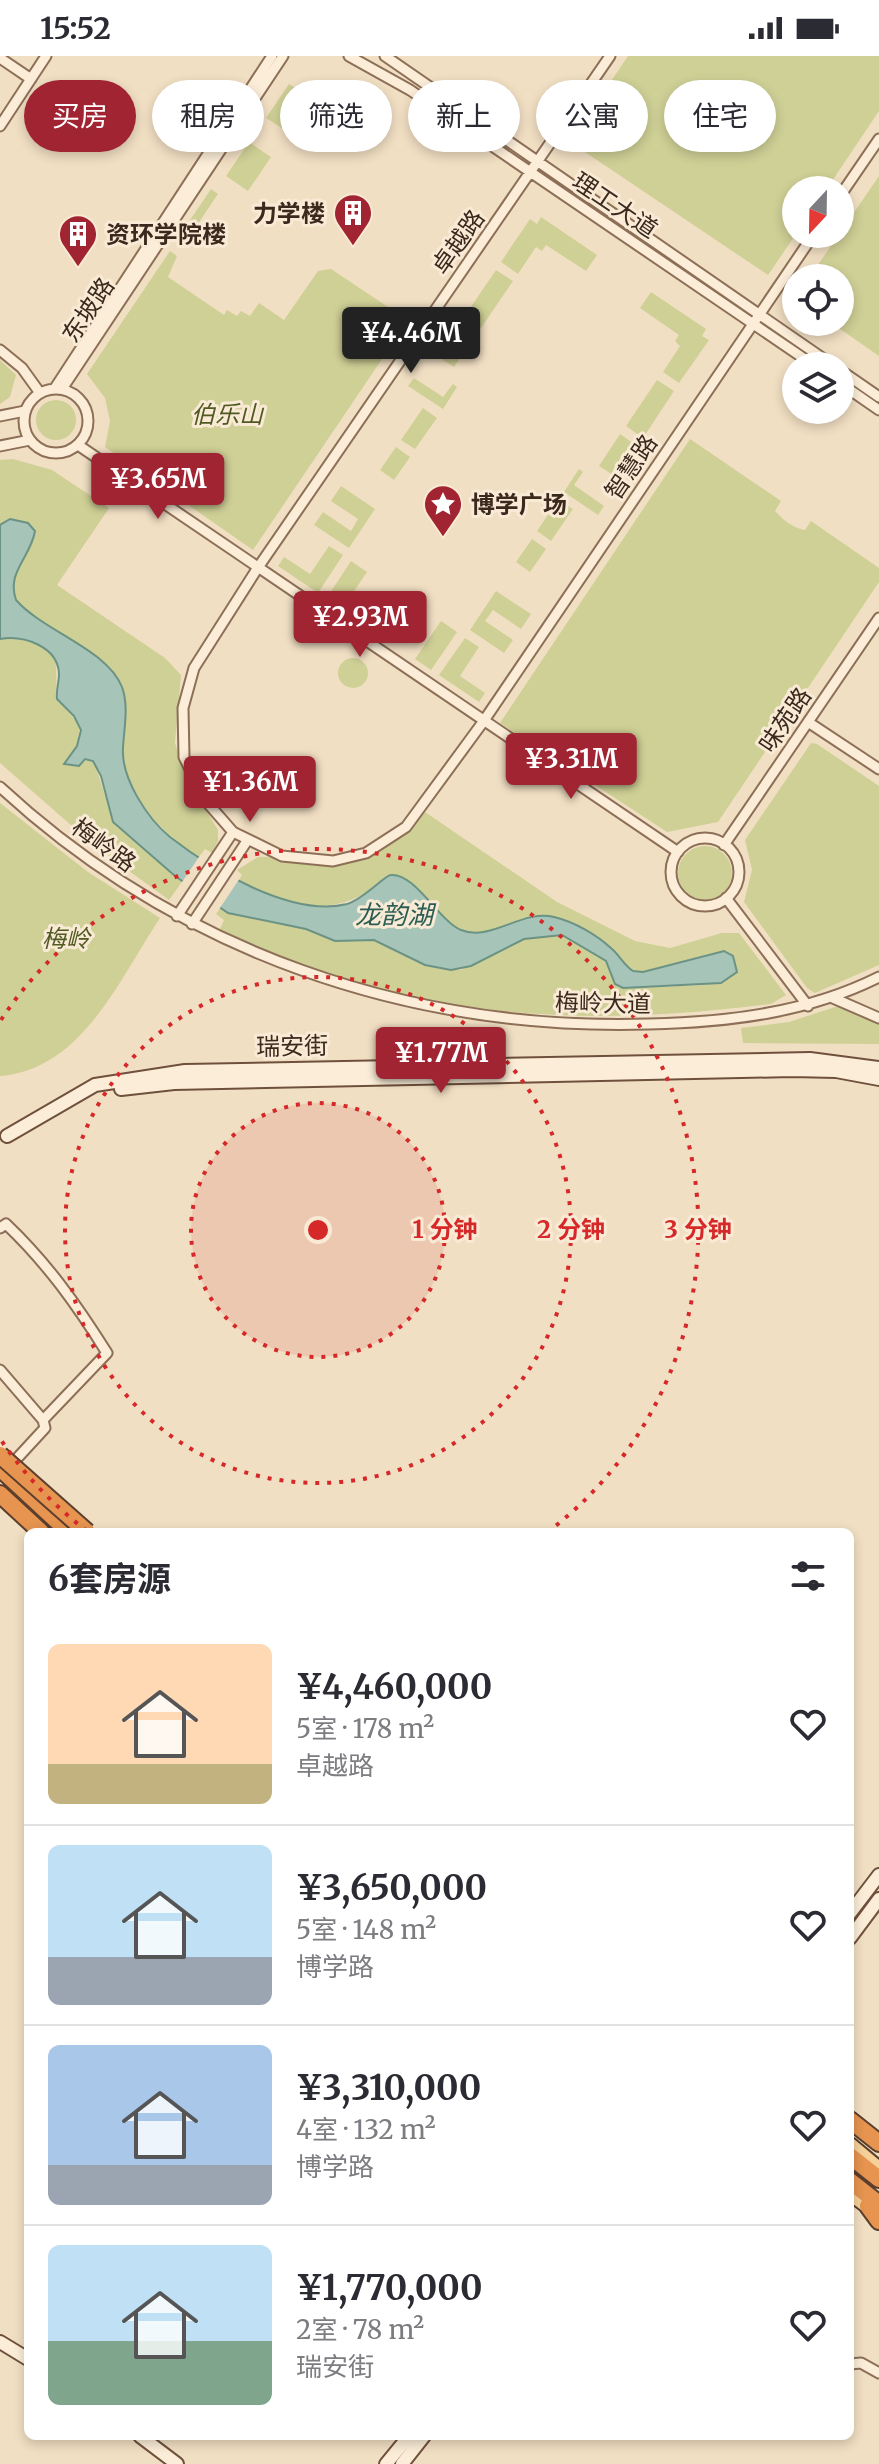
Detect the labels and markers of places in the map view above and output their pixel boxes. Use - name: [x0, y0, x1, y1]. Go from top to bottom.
- building icon: 力学楼: [332, 192, 374, 247]
- place label: 力学楼: [253, 198, 325, 229]
- building icon: 资环学院楼: [57, 213, 99, 268]
- place label: 资环学院楼: [106, 219, 226, 250]
- pin: ¥4.46M: [346, 307, 476, 375]
- pin: ¥3.65M: [93, 453, 223, 521]
- place icon: 博学广场: [422, 483, 464, 538]
- place label: 博学广场: [471, 489, 567, 520]
- pin: ¥2.93M: [295, 591, 425, 659]
- pin: ¥3.31M: [506, 733, 636, 801]
- pin: ¥1.36M: [185, 756, 315, 824]
- pin: ¥1.77M: [376, 1027, 506, 1095]
- centre of rings: [304, 1216, 332, 1244]

